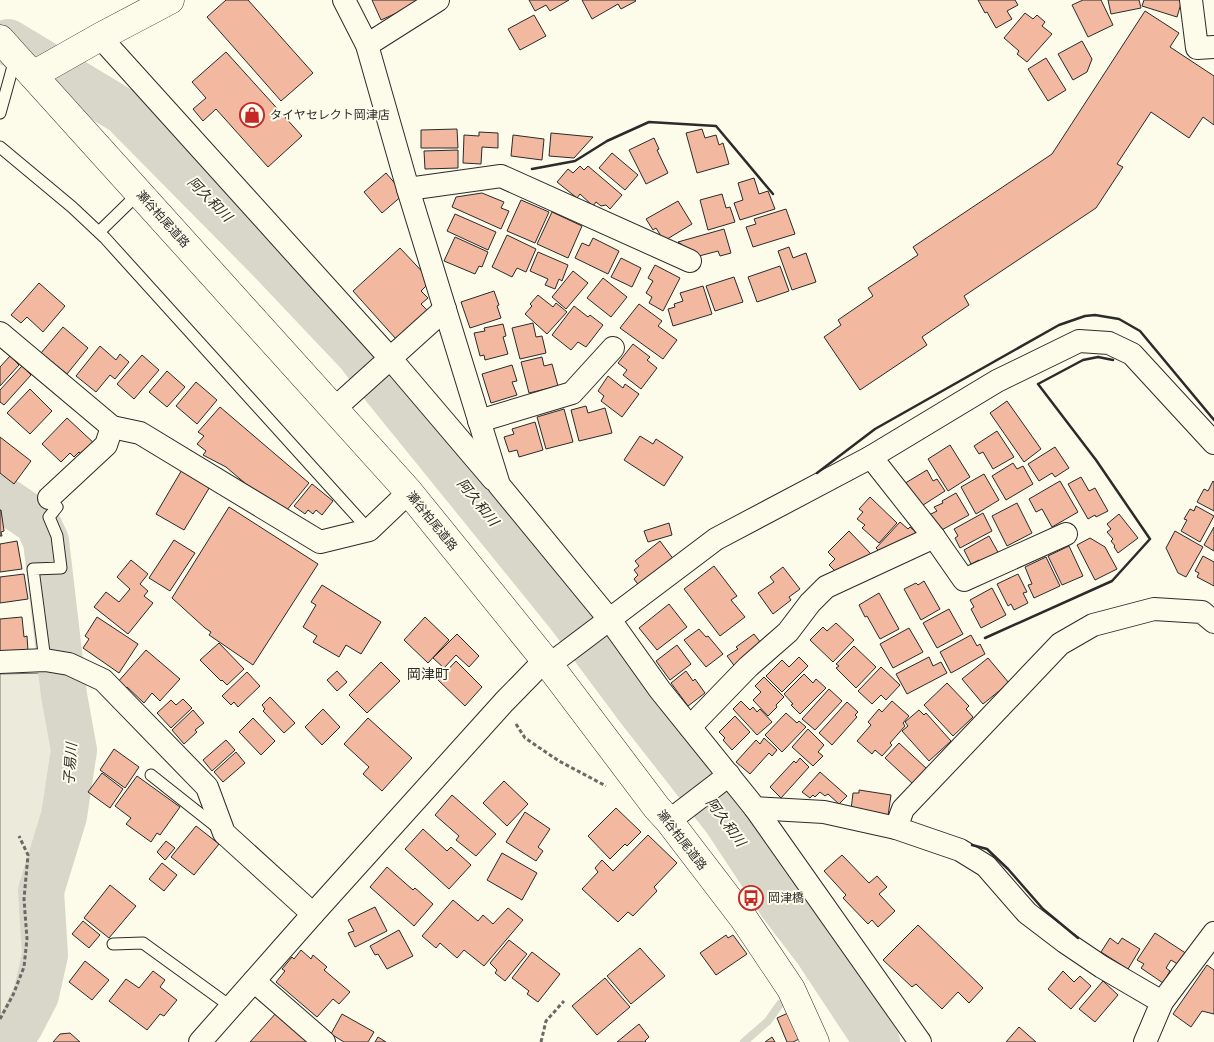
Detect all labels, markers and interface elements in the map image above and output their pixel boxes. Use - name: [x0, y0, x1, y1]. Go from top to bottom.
- shop icon: タイヤセレクト岡津店: [239, 102, 265, 128]
- place label: タイヤセレクト岡津店: [270, 106, 390, 122]
- water label: 阿久和川: [184, 172, 238, 227]
- street label: 瀬谷柏尾道路: [134, 186, 194, 250]
- water label: 阿久和川: [453, 474, 505, 531]
- street label: 瀬谷柏尾道路: [404, 487, 462, 553]
- district label: 岡津町: [407, 664, 449, 683]
- water label: 子易川: [59, 740, 81, 786]
- water label: 阿久和川: [702, 793, 752, 852]
- street label: 瀬谷柏尾道路: [654, 806, 711, 873]
- bus stop icon: 岡津橋: [738, 885, 764, 911]
- place label: 岡津橋: [768, 889, 804, 905]

